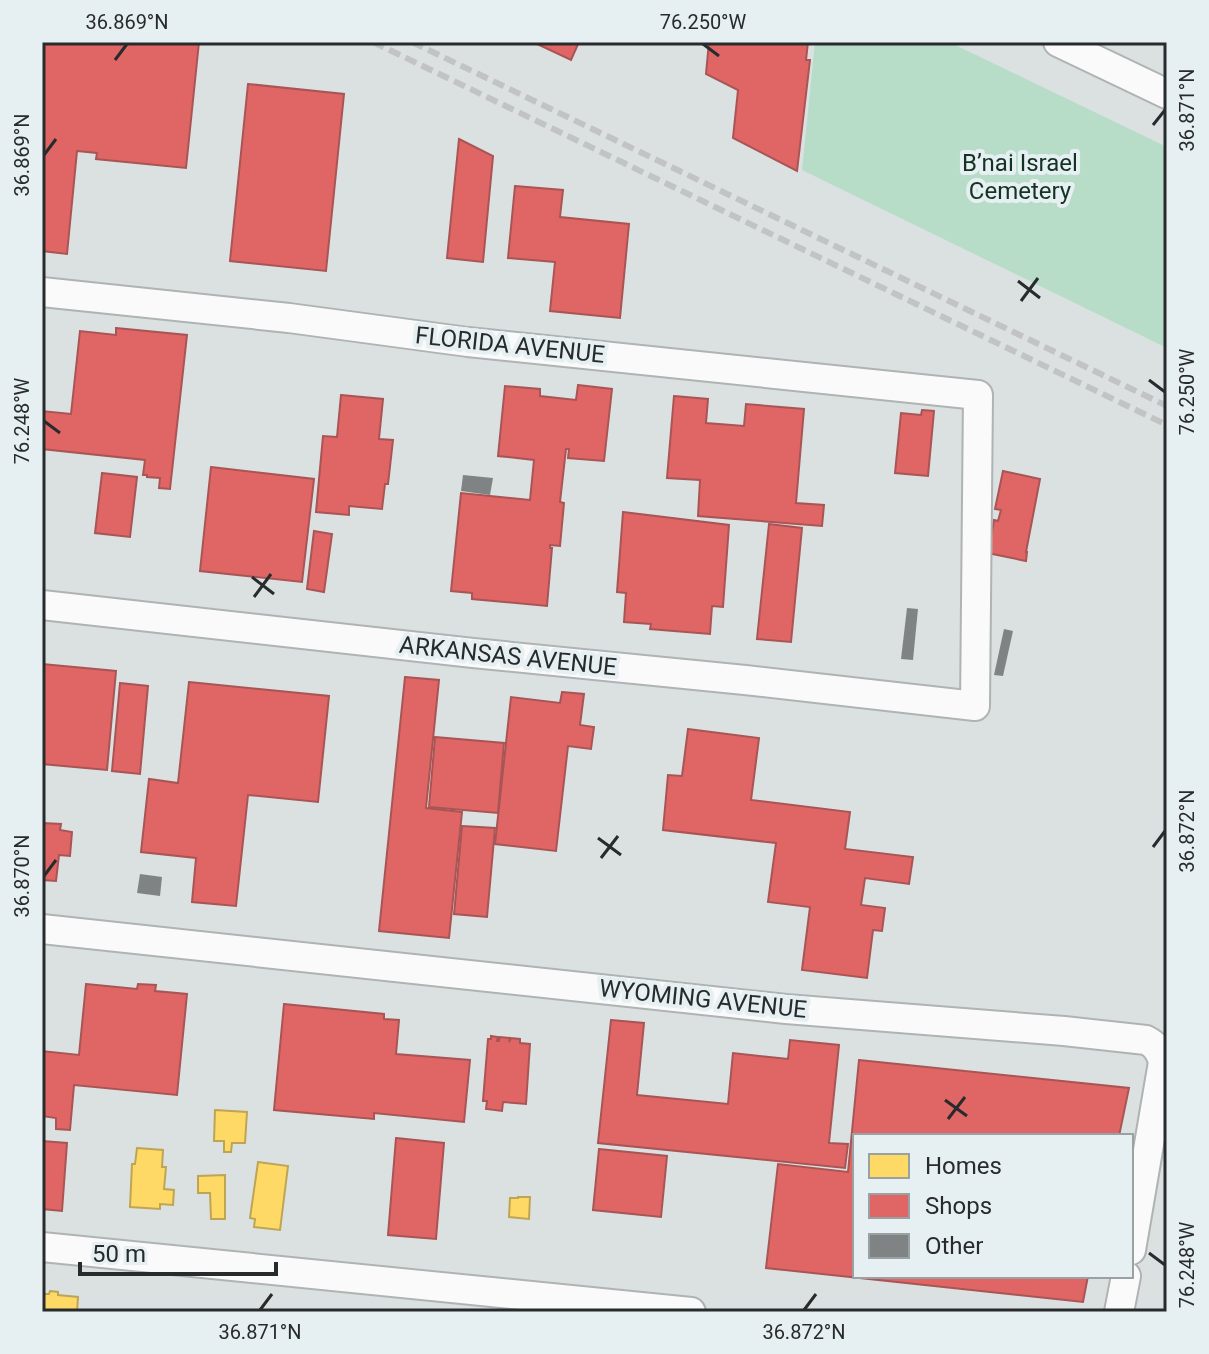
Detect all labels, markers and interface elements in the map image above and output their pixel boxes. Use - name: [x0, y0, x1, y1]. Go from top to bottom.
- text: 36.869°N: [85, 10, 169, 34]
- text: 76.250°W: [660, 10, 747, 34]
- text: 36.871°N: [1175, 68, 1199, 152]
- text: 36.869°N: [10, 113, 34, 197]
- park label: B’nai Israel Cemetery: [962, 149, 1078, 205]
- street label: FLORIDA AVENUE: [414, 321, 606, 369]
- text: 76.250°W: [1175, 348, 1199, 435]
- text: 76.248°W: [10, 377, 34, 464]
- street label: ARKANSAS AVENUE: [398, 631, 618, 681]
- text: 36.872°N: [1175, 789, 1199, 873]
- text: 36.870°N: [10, 834, 34, 918]
- street label: WYOMING AVENUE: [598, 974, 808, 1024]
- legend: [853, 1134, 1133, 1278]
- text: Homes: [925, 1152, 1002, 1180]
- text: Shops: [925, 1192, 992, 1220]
- text: 76.248°W: [1175, 1221, 1199, 1308]
- scale bar: [80, 1226, 276, 1276]
- text: Other: [925, 1232, 983, 1260]
- text: 50 m: [92, 1240, 146, 1268]
- text: 36.871°N: [218, 1320, 302, 1344]
- text: 36.872°N: [762, 1320, 846, 1344]

